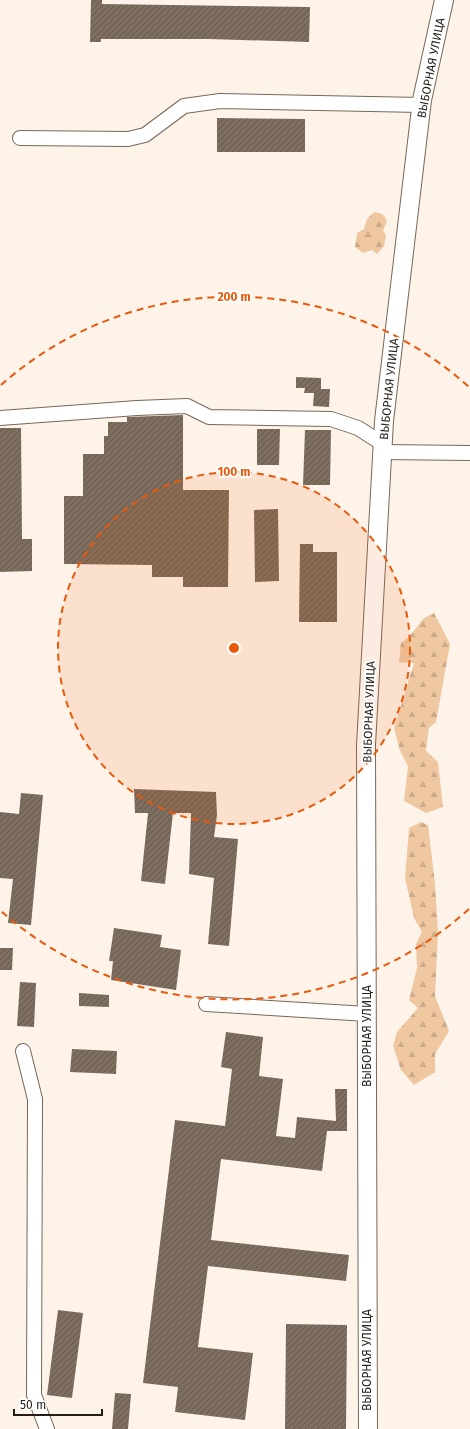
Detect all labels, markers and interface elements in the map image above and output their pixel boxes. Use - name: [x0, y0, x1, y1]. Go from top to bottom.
- street label: ВЫБОРНАЯ УЛИЦА: [414, 16, 448, 119]
- text: 200 m: [217, 290, 251, 304]
- street label: ВЫБОРНАЯ УЛИЦА: [377, 337, 401, 440]
- text: 100 m: [218, 465, 250, 479]
- centre of rings: [227, 641, 241, 655]
- street label: ВЫБОРНАЯ УЛИЦА: [360, 661, 378, 763]
- street label: ВЫБОРНАЯ УЛИЦА: [360, 985, 374, 1087]
- street label: ВЫБОРНАЯ УЛИЦА: [360, 1309, 374, 1411]
- scale bar: [14, 1391, 102, 1417]
- text: 50 m: [20, 1398, 46, 1412]

